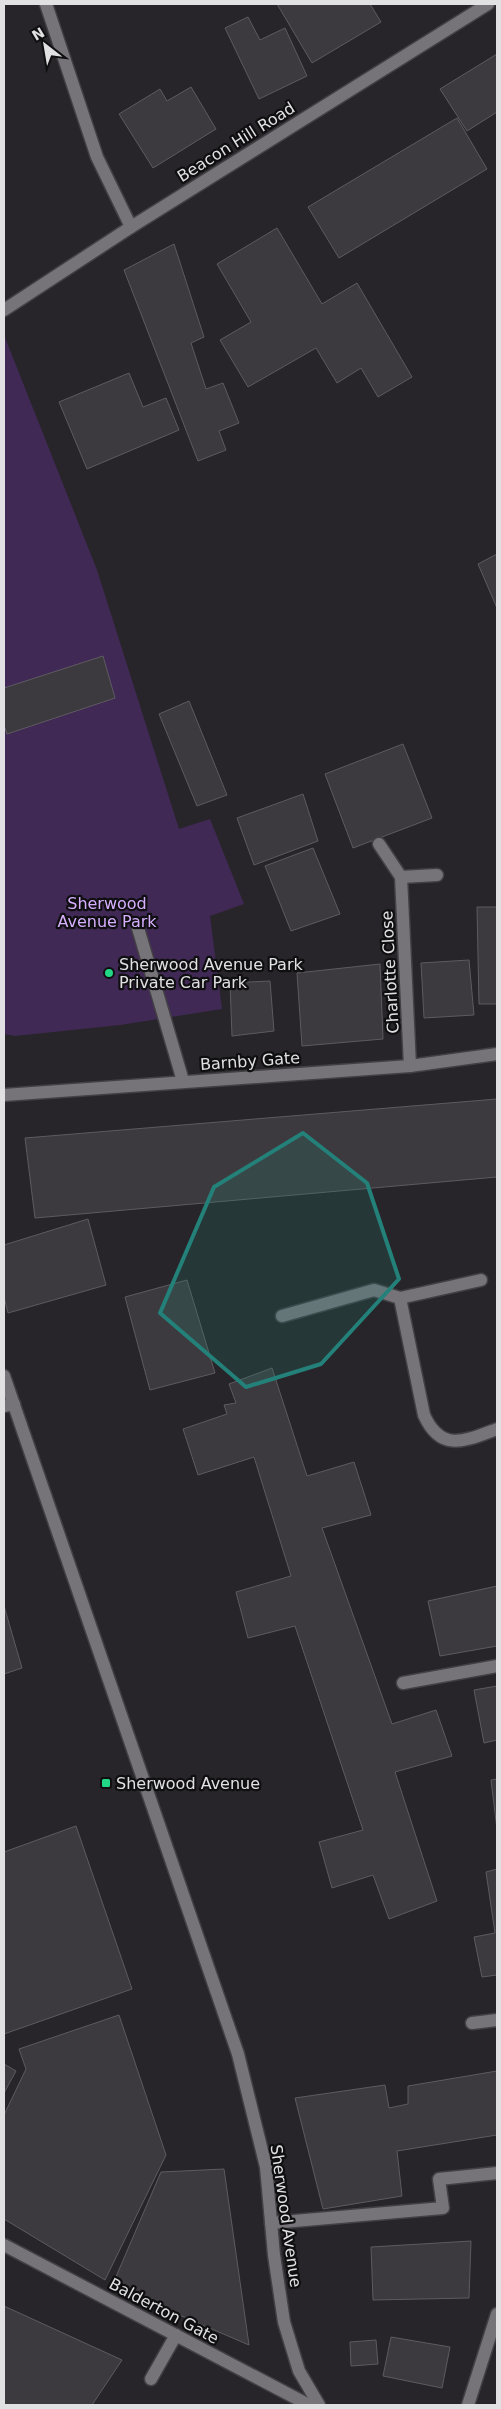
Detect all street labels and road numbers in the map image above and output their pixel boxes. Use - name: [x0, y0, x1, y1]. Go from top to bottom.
- street label: Beacon Hill Road: [174, 98, 298, 186]
- street label: Charlotte Close: [377, 910, 403, 1034]
- street label: Barnby Gate: [199, 1048, 301, 1074]
- street label: Sherwood Avenue: [267, 2143, 305, 2289]
- street label: Balderton Gate: [106, 2274, 222, 2348]

